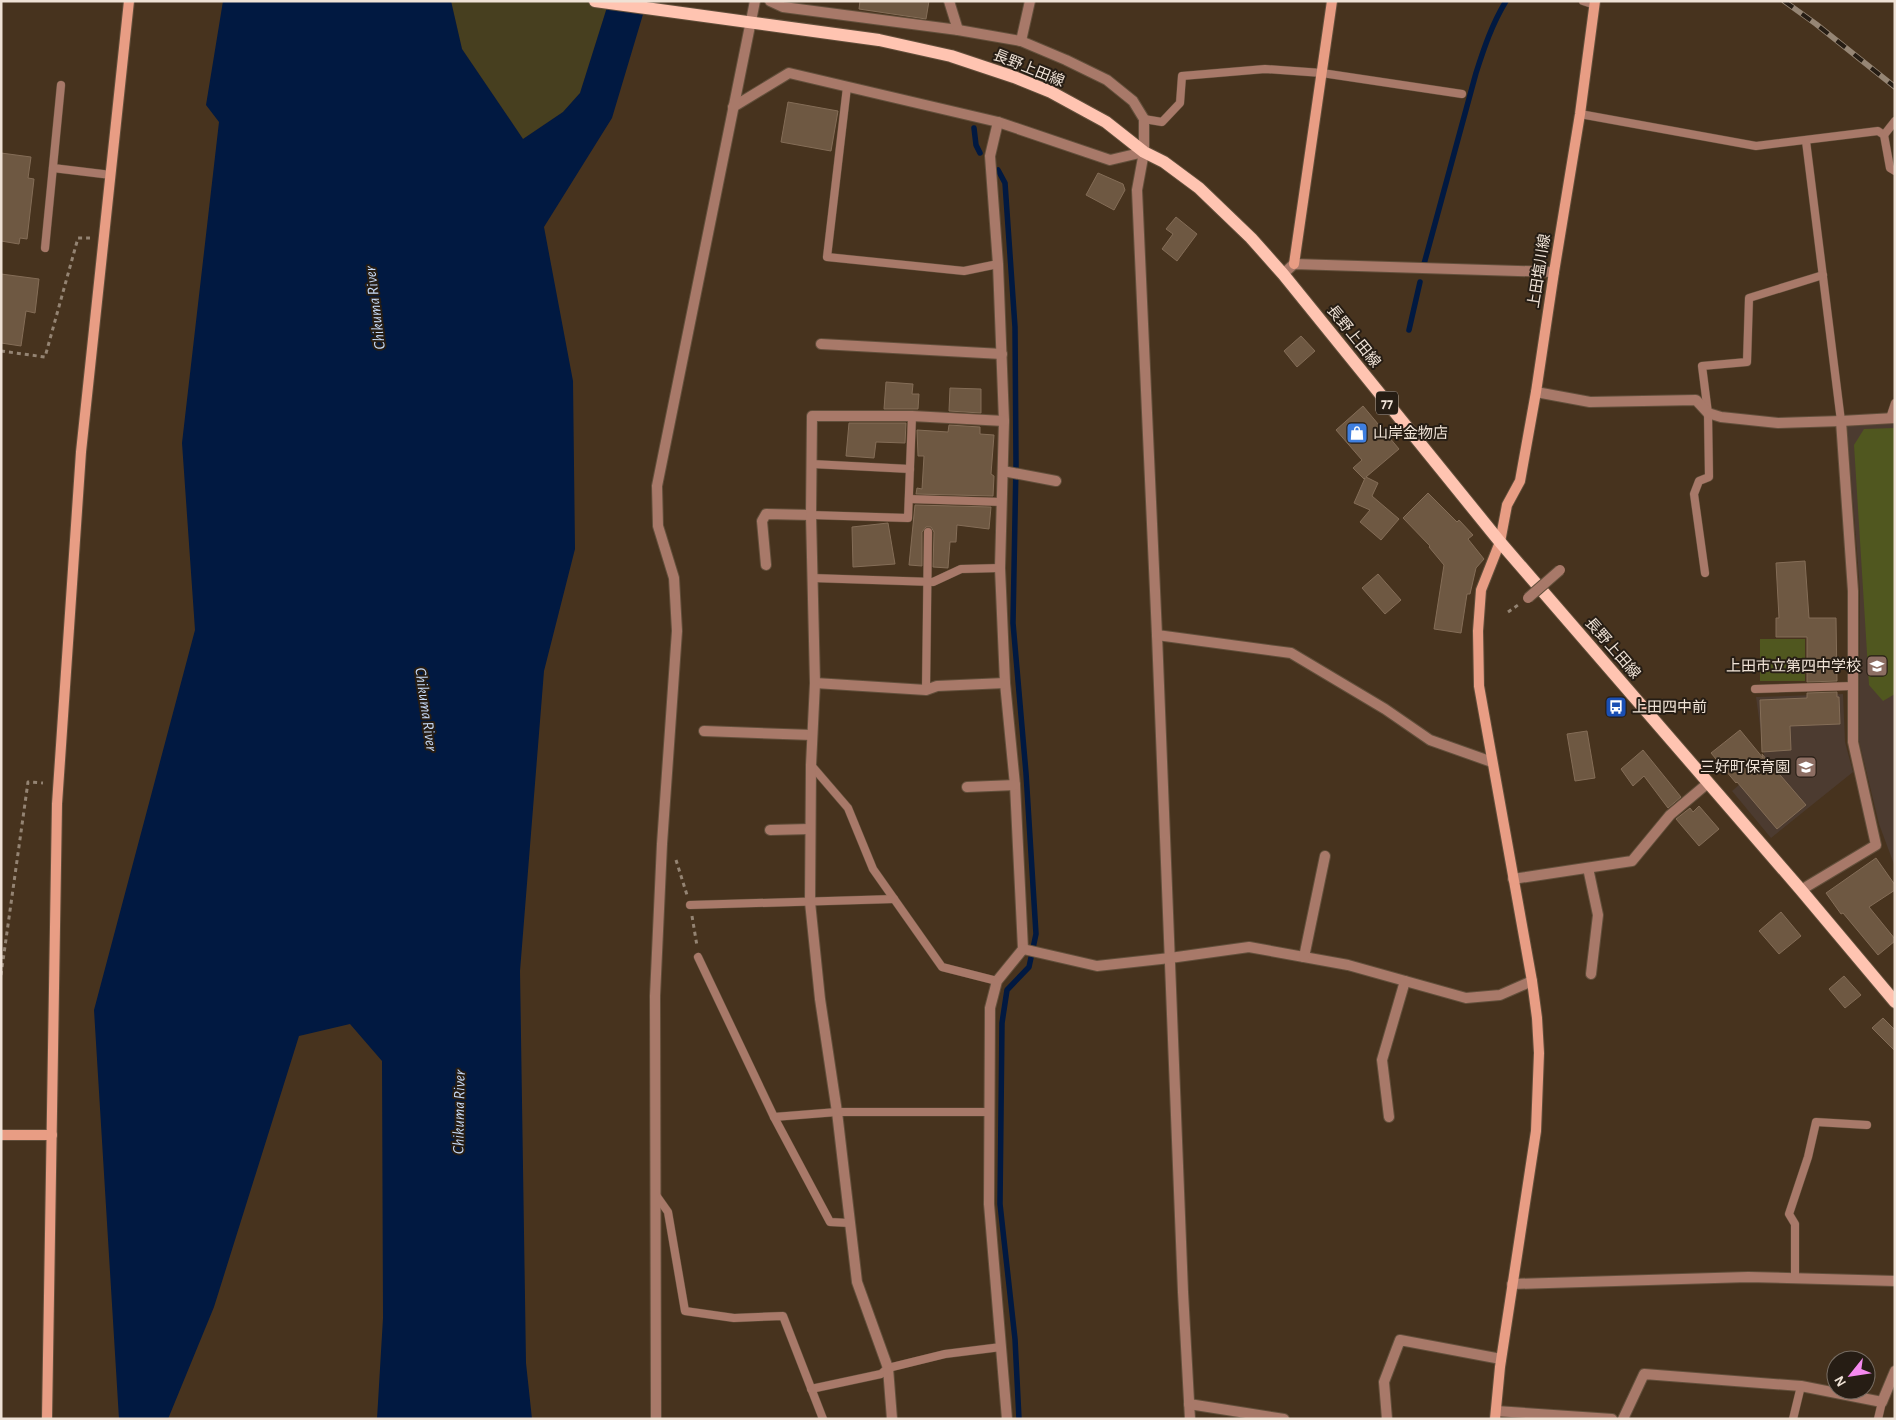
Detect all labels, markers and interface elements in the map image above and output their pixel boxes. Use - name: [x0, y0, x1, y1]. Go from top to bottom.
- street label: 長野上田線: [991, 47, 1067, 89]
- street label: 上田塩川線: [1524, 233, 1553, 309]
- water label: Chikuma River: [362, 264, 388, 351]
- street label: 長野上田線: [1324, 302, 1384, 370]
- road number: 77: [1376, 392, 1398, 414]
- shop icon: 山岸金物店: [1345, 421, 1369, 445]
- place label: 山岸金物店: [1373, 425, 1448, 441]
- street label: 長野上田線: [1582, 614, 1644, 682]
- school or university icon: 上田市立第四中学校: [1865, 654, 1889, 678]
- place label: 上田市立第四中学校: [1726, 658, 1861, 674]
- water label: Chikuma River: [412, 666, 440, 753]
- bus stop icon: 上田四中前: [1604, 695, 1628, 719]
- place label: 上田四中前: [1632, 699, 1707, 715]
- school or university icon: 三好町保育園: [1794, 755, 1818, 779]
- place label: 三好町保育園: [1700, 759, 1790, 775]
- water label: Chikuma River: [450, 1069, 468, 1154]
- north arrow: [1826, 1350, 1876, 1400]
- text: N: [1832, 1373, 1849, 1389]

